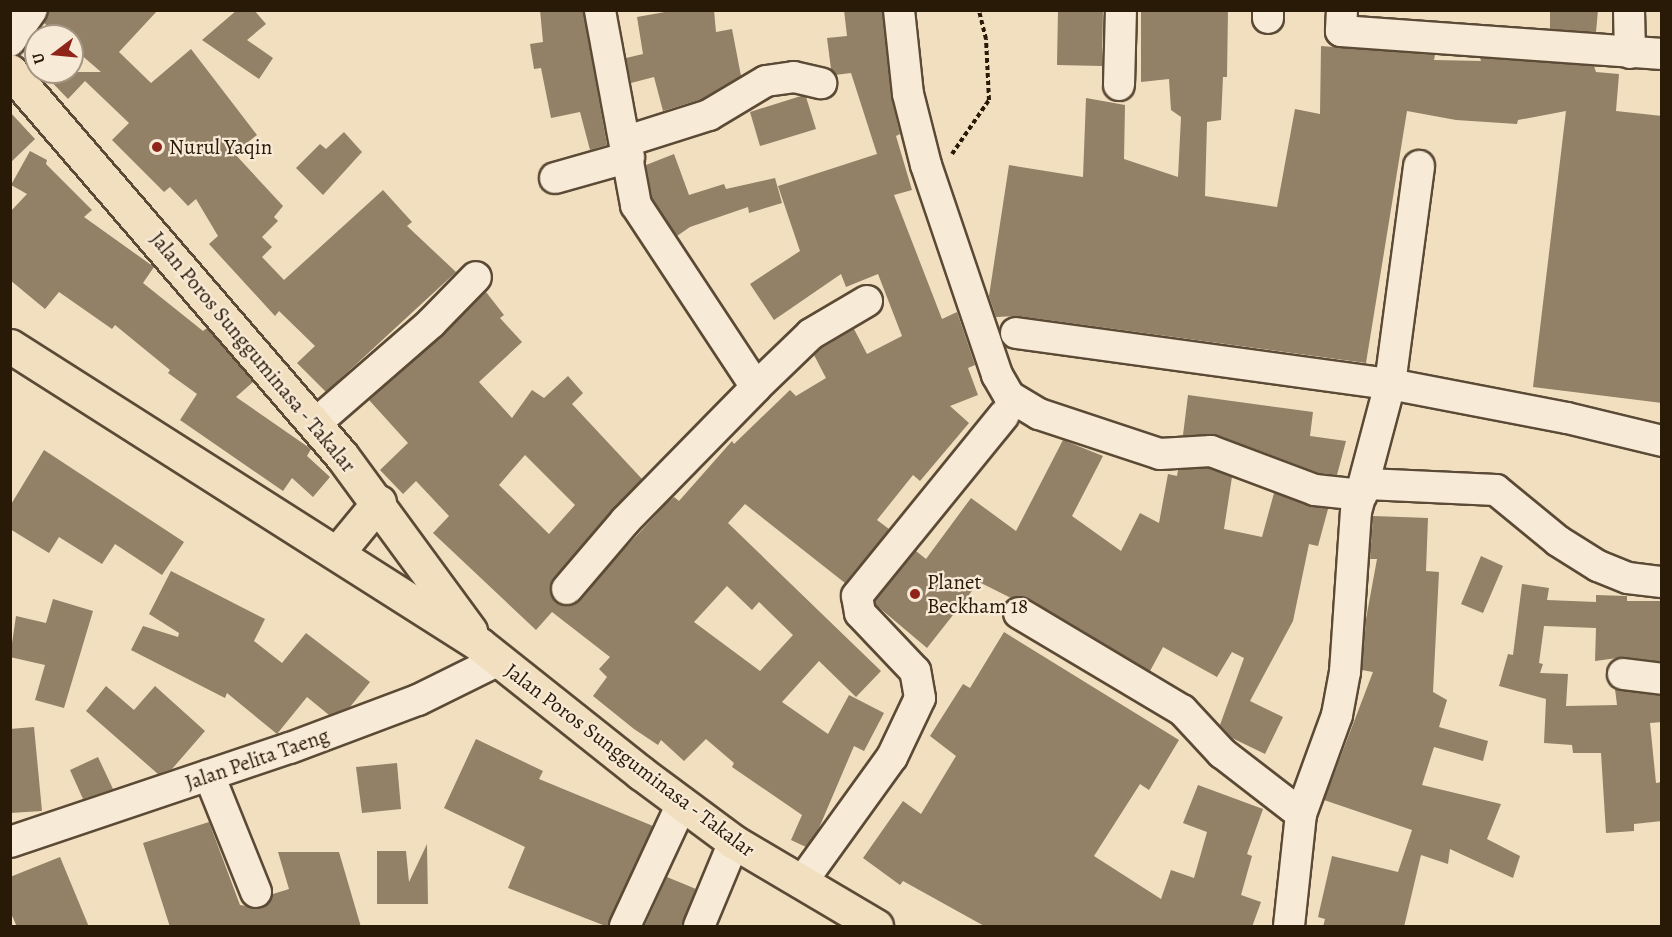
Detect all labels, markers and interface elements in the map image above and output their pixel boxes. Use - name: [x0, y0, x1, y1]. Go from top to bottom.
- north arrow: [24, 24, 84, 84]
- text: U: [27, 50, 51, 67]
- place label: Nurul Yaqin: [169, 134, 272, 160]
- marker: Nurul Yaqin: [150, 140, 164, 154]
- street label: Jalan Poros Sungguminasa - Takalar: [145, 226, 361, 478]
- place label: Planet Beckham 18: [927, 569, 1028, 619]
- marker: Planet Beckham 18: [908, 587, 922, 601]
- street label: Jalan Poros Sungguminasa - Takalar: [500, 658, 760, 862]
- street label: Jalan Pelita Taeng: [182, 723, 332, 795]

